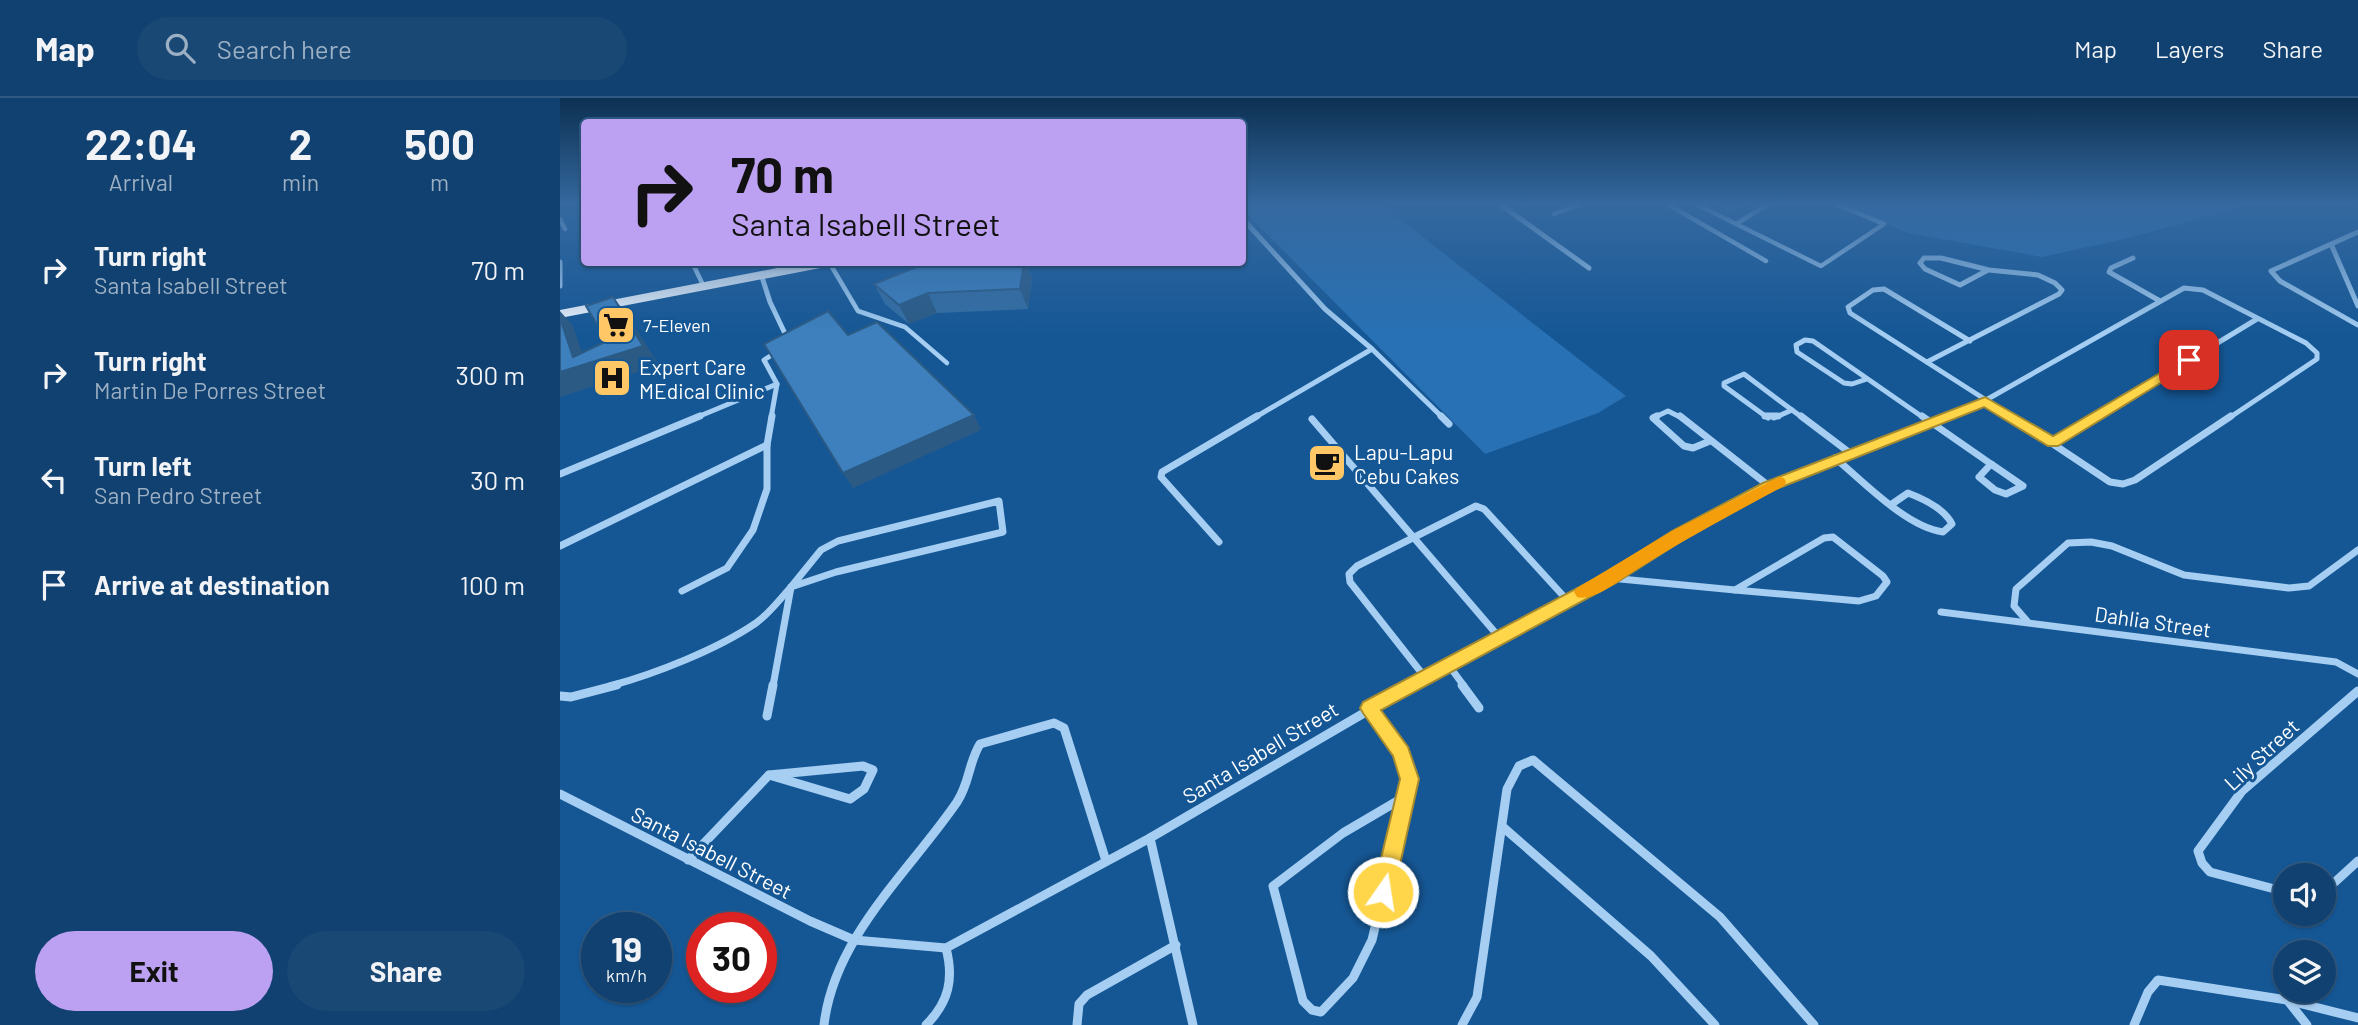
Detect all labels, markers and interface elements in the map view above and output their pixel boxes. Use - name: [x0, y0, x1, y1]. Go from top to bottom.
- search box: [137, 17, 627, 80]
- text: Map: [35, 28, 95, 68]
- icon: search: [161, 29, 199, 67]
- text: Search here: [217, 33, 352, 64]
- text: Map: [2074, 34, 2117, 63]
- text: Layers: [2155, 34, 2224, 63]
- text: Share: [2262, 34, 2323, 63]
- text: 22:04: [85, 118, 197, 168]
- text: 2: [289, 118, 312, 168]
- text: 500: [404, 118, 475, 168]
- text: 70 m: [731, 144, 834, 203]
- icon: right: [616, 147, 707, 238]
- text: Arrival: [109, 168, 173, 196]
- text: min: [282, 168, 319, 196]
- text: m: [430, 168, 449, 196]
- text: Santa Isabell Street: [731, 204, 1000, 242]
- text: Turn right: [94, 240, 207, 271]
- icon: right: [35, 251, 73, 289]
- text: 70 m: [471, 254, 525, 285]
- text: Santa Isabell Street: [94, 271, 288, 299]
- supermarket icon: 7-Eleven: [595, 304, 637, 346]
- place label: 7-Eleven: [643, 314, 711, 336]
- pin: [2159, 330, 2219, 390]
- icon: arrive: [2170, 341, 2208, 379]
- text: Turn right: [94, 345, 207, 376]
- place label: Expert Care MEdical Clinic: [639, 354, 765, 403]
- icon: right: [35, 356, 73, 394]
- hospital icon: Expert Care MEdical Clinic: [591, 357, 633, 399]
- text: 300 m: [456, 359, 525, 390]
- text: Martin De Porres Street: [94, 376, 326, 404]
- place label: Lapu-Lapu Cebu Cakes: [1354, 439, 1459, 488]
- cafe icon: Lapu-Lapu Cebu Cakes: [1306, 442, 1348, 484]
- text: Turn left: [94, 450, 192, 481]
- icon: left: [35, 461, 73, 499]
- text: 30 m: [470, 464, 525, 495]
- text: San Pedro Street: [94, 481, 262, 509]
- icon: arrive: [35, 566, 73, 604]
- text: Arrive at destination: [94, 569, 330, 600]
- text: 100 m: [460, 569, 525, 600]
- street label: Dahlia Street: [2093, 600, 2213, 642]
- street label: Santa Isabell Street: [1178, 696, 1342, 808]
- street label: Lily Street: [2218, 713, 2304, 795]
- street label: Santa Isabell Street: [628, 801, 796, 903]
- position arrow: [1346, 855, 1420, 929]
- map controls: [2273, 863, 2336, 1003]
- button: sound: [2273, 863, 2336, 926]
- speed limit sign: 30: [686, 912, 777, 1003]
- text: 19: [611, 927, 642, 969]
- button: Exit: [35, 931, 273, 1011]
- button: Share: [287, 931, 525, 1011]
- button: layers: [2273, 940, 2336, 1003]
- text: km/h: [606, 964, 647, 986]

